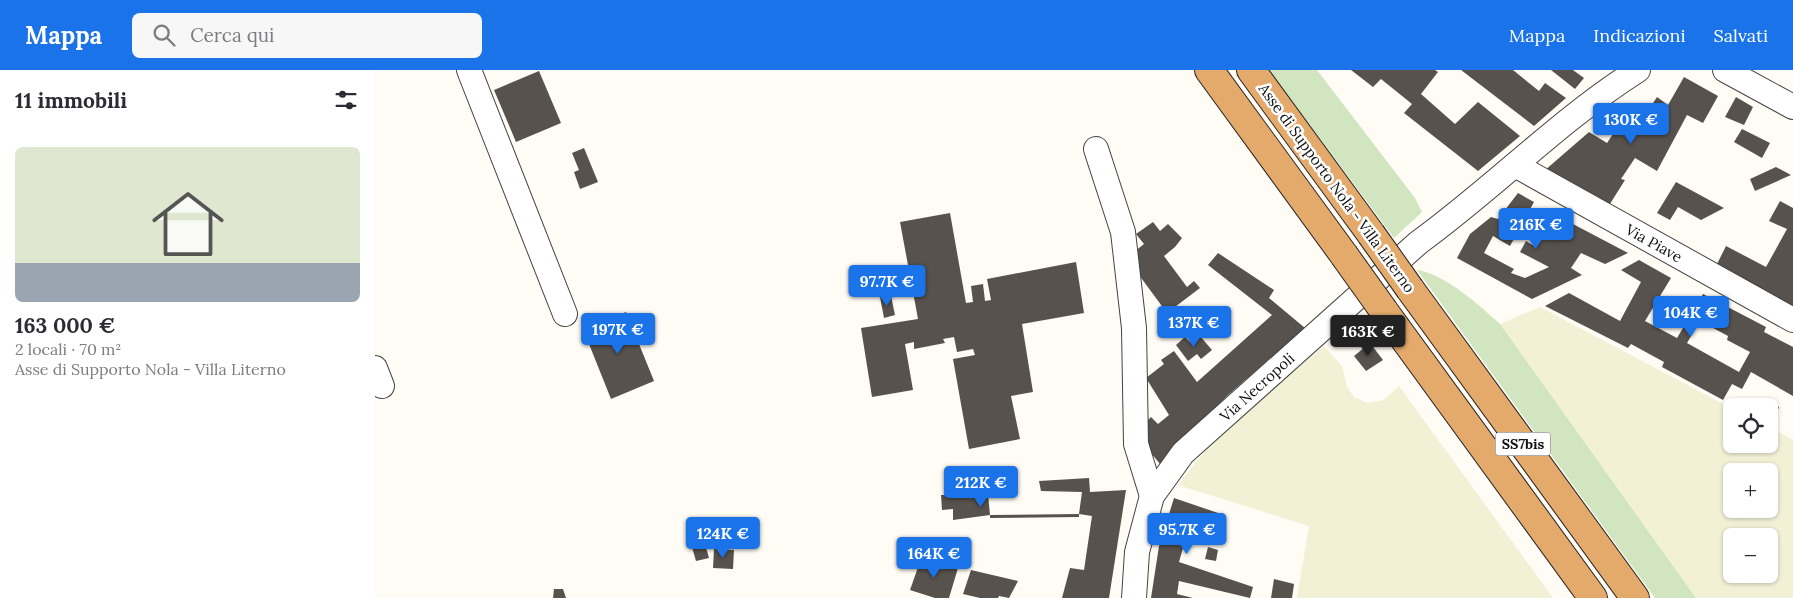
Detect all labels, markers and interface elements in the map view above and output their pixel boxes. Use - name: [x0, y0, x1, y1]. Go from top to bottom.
- search box: [132, 13, 482, 58]
- text: Mappa: [25, 20, 102, 51]
- icon: search: [150, 21, 178, 49]
- text: Cerca qui: [190, 23, 274, 47]
- text: Mappa: [1509, 24, 1565, 47]
- text: Indicazioni: [1593, 24, 1686, 47]
- text: Salvati: [1714, 24, 1768, 47]
- street label: Asse di Supporto Nola - Villa Literno: [1254, 79, 1419, 296]
- icon: filters: [332, 86, 360, 114]
- text: 11 immobili: [15, 87, 127, 114]
- pin: 130K €: [1590, 102, 1672, 145]
- text: 130K €: [1604, 109, 1658, 129]
- icon: home: [143, 179, 233, 269]
- pin: 216K €: [1495, 208, 1577, 250]
- text: 216K €: [1510, 214, 1562, 234]
- street label: Via Piave: [1621, 219, 1686, 266]
- pin: 97.7K €: [841, 264, 933, 307]
- text: 97.7K €: [859, 271, 915, 291]
- pin: 104K €: [1650, 296, 1732, 338]
- text: 104K €: [1664, 302, 1718, 322]
- pin: 137K €: [1153, 306, 1235, 348]
- text: 163 000 €: [15, 312, 115, 339]
- pin: 197K €: [577, 312, 659, 355]
- text: 137K €: [1168, 312, 1220, 332]
- pin: 163K €: [1327, 314, 1409, 357]
- text: 197K €: [592, 319, 644, 339]
- text: 163K €: [1341, 321, 1395, 341]
- text: 2 locali · 70 m²: [15, 339, 122, 359]
- street label: Via Necropoli: [1215, 348, 1298, 426]
- text: Asse di Supporto Nola - Villa Literno: [15, 359, 286, 379]
- map controls: [1723, 398, 1778, 583]
- button: locate: [1723, 398, 1778, 453]
- road number: SS7bis: [1495, 432, 1551, 456]
- button: +: [1723, 463, 1778, 518]
- pin: 212K €: [940, 466, 1022, 508]
- text: 212K €: [955, 472, 1007, 492]
- pin: 95.7K €: [1141, 512, 1233, 555]
- pin: 124K €: [682, 516, 764, 559]
- text: 95.7K €: [1158, 519, 1216, 539]
- text: 124K €: [697, 523, 749, 543]
- button: −: [1723, 528, 1778, 583]
- pin: 164K €: [893, 536, 975, 579]
- text: 164K €: [908, 543, 961, 563]

